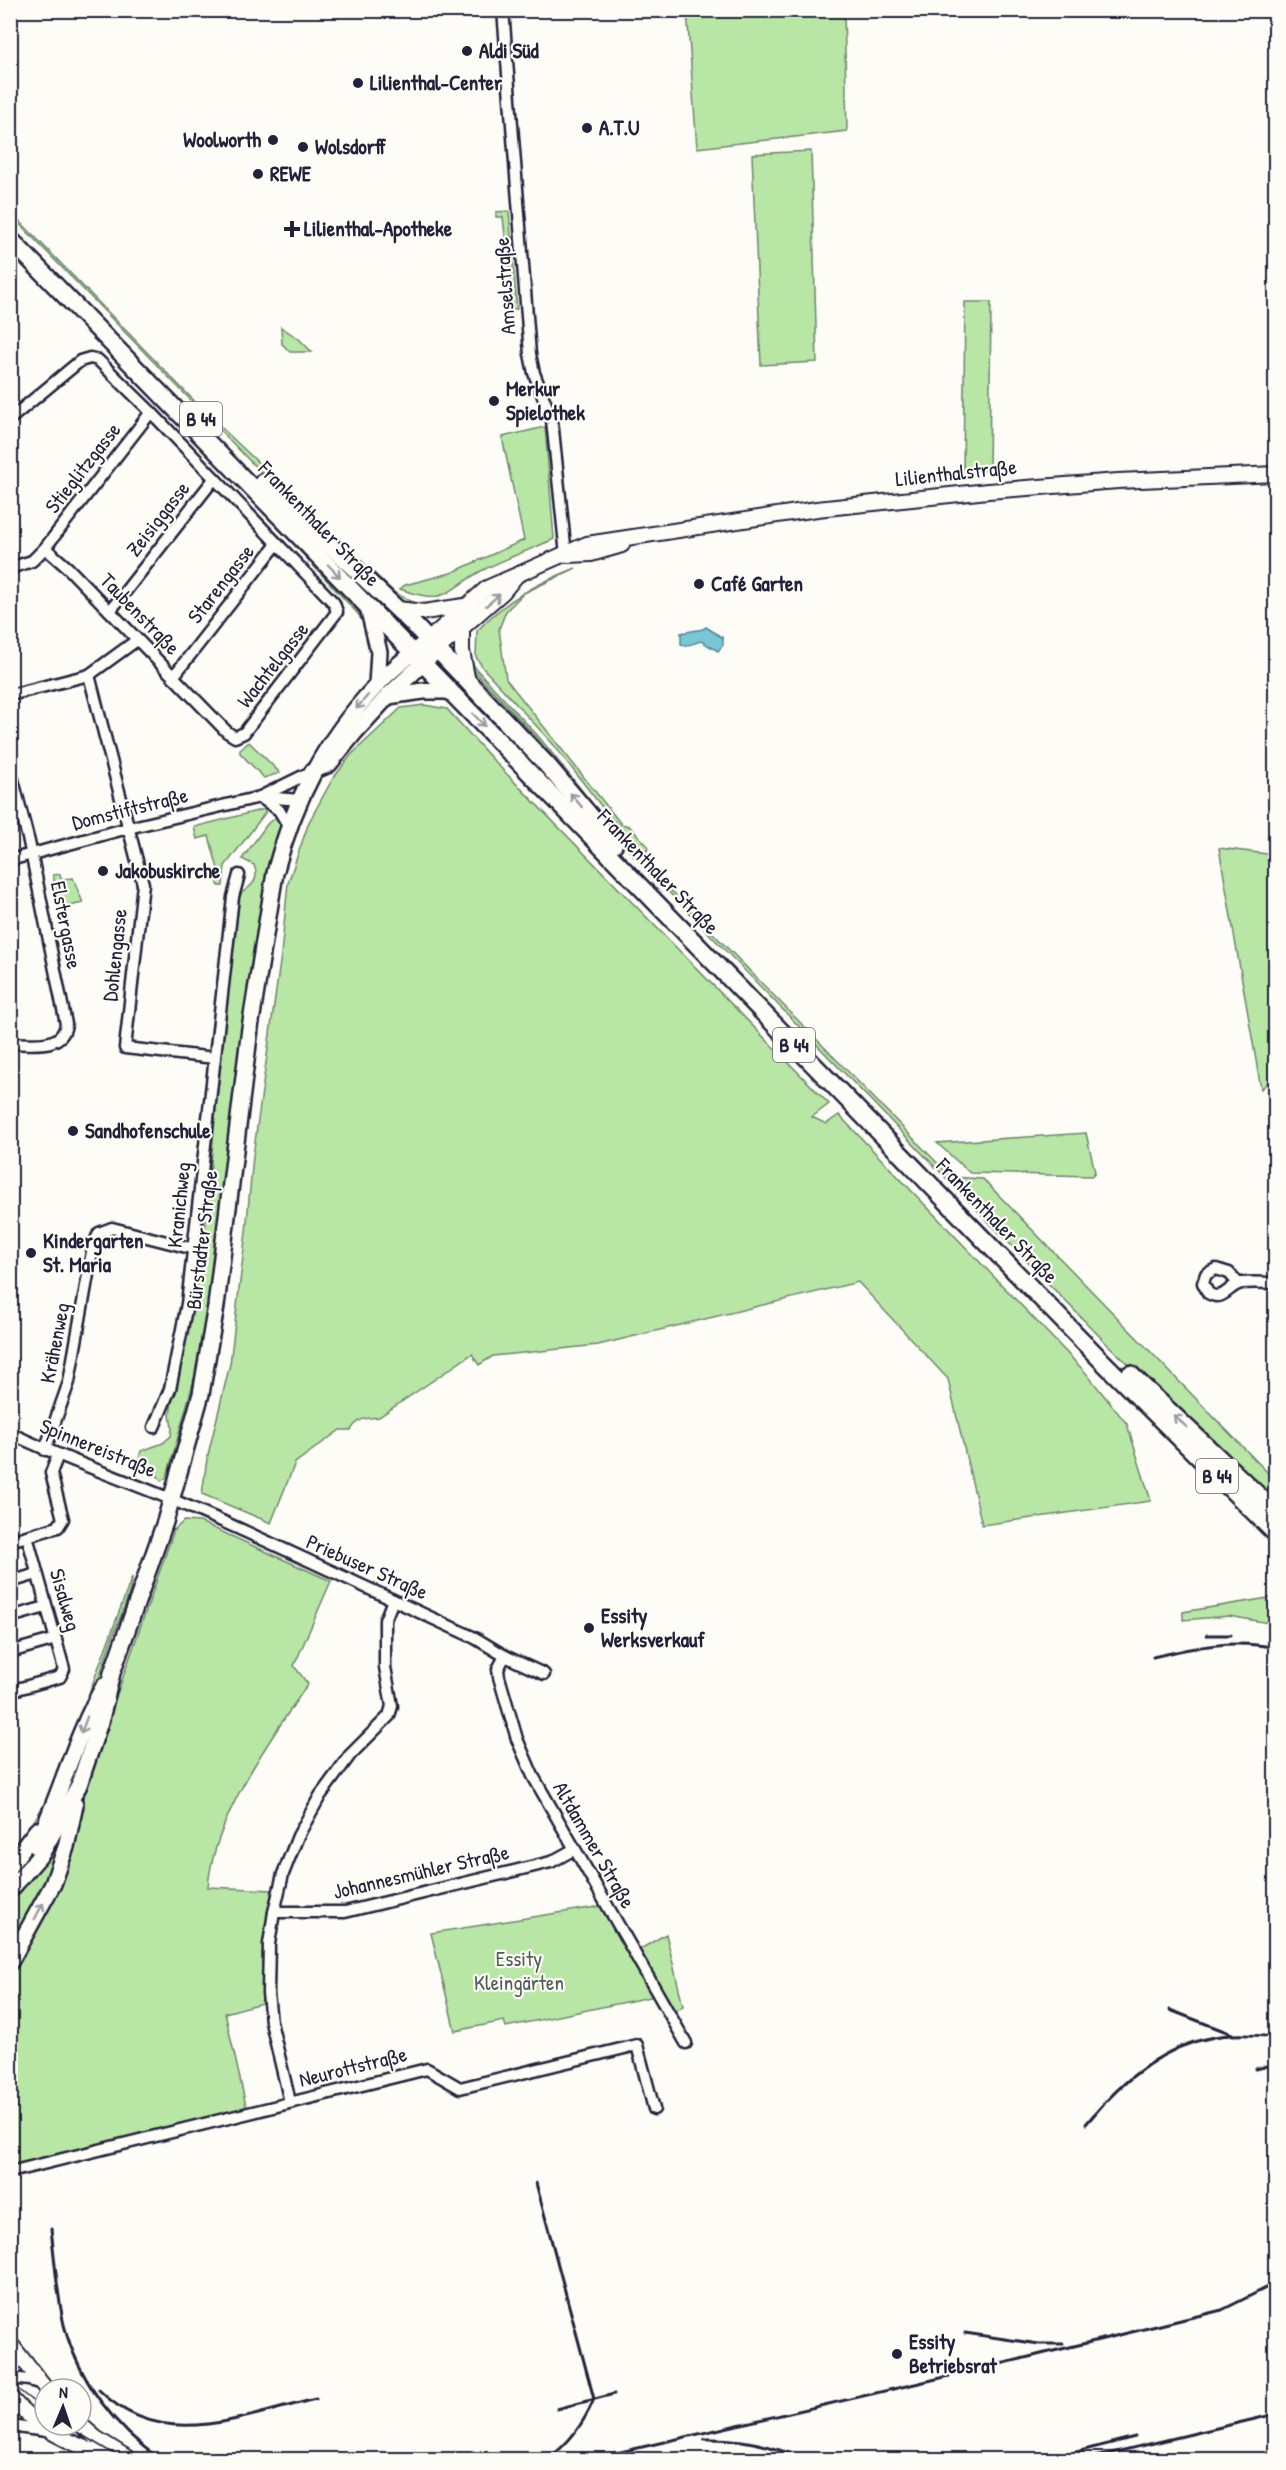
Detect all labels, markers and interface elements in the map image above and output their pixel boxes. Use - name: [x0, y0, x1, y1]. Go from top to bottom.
- place label: Aldi Süd: [479, 36, 540, 65]
- marker: Aldi Süd: [460, 44, 474, 58]
- place label: Lilienthal-Center: [370, 68, 503, 97]
- marker: Lilienthal-Center: [351, 76, 365, 90]
- place label: A.T.U: [599, 113, 640, 142]
- marker: A.T.U: [580, 121, 594, 135]
- place label: Woolworth: [183, 125, 261, 154]
- place label: Wolsdorff: [315, 132, 387, 161]
- marker: Woolworth: [266, 133, 280, 147]
- marker: Wolsdorff: [296, 140, 310, 154]
- place label: REWE: [270, 159, 312, 188]
- marker: REWE: [251, 167, 265, 181]
- place label: Lilienthal-Apotheke: [304, 214, 453, 244]
- marker: Lilienthal-Apotheke: [285, 222, 299, 236]
- street label: Amselstraße: [487, 236, 522, 336]
- place label: Merkur Spielothek: [506, 374, 585, 428]
- marker: Merkur Spielothek: [487, 394, 501, 408]
- road number: B 44: [180, 402, 222, 436]
- street label: Stieglitzgasse: [38, 416, 127, 519]
- street label: Lilienthalstraße: [894, 452, 1018, 493]
- street label: Frankenthaler Straße: [251, 454, 387, 593]
- street label: Zeisiggasse: [119, 475, 196, 562]
- street label: Starengasse: [181, 538, 261, 629]
- one-way arrow: [327, 564, 341, 579]
- street label: Taubenstraße: [94, 566, 187, 661]
- place label: Café Garten: [711, 569, 803, 598]
- marker: Café Garten: [692, 577, 706, 591]
- one-way arrow: [485, 594, 501, 607]
- street label: Wachtelgasse: [230, 616, 315, 714]
- one-way arrow: [355, 694, 369, 709]
- one-way arrow: [471, 713, 486, 728]
- street label: Domstiftstraße: [69, 780, 191, 837]
- one-way arrow: [569, 793, 583, 808]
- street label: Frankenthaler Straße: [590, 802, 726, 941]
- place label: Jakobuskirche: [115, 856, 221, 885]
- marker: Jakobuskirche: [96, 864, 110, 878]
- street label: Elstergasse: [44, 879, 89, 971]
- street label: Dohlengasse: [95, 907, 134, 1003]
- road number: B 44: [773, 1028, 815, 1062]
- place label: Sandhofenschule: [85, 1116, 211, 1145]
- marker: Sandhofenschule: [66, 1124, 80, 1138]
- street label: Frankenthaler Straße: [929, 1151, 1065, 1290]
- street label: Kranichweg: [160, 1161, 197, 1249]
- street label: Bürstadter Straße: [179, 1169, 224, 1311]
- place label: Kindergarten St. Maria: [43, 1226, 144, 1279]
- marker: Kindergarten St. Maria: [24, 1246, 38, 1260]
- street label: Krähenweg: [33, 1300, 77, 1386]
- street label: Spinnereistraße: [36, 1411, 161, 1484]
- one-way arrow: [1173, 1414, 1188, 1428]
- road number: B 44: [1196, 1459, 1238, 1493]
- street label: Priebuser Straße: [302, 1527, 433, 1606]
- street label: Sisalweg: [43, 1565, 88, 1634]
- place label: Essity Werksverkauf: [601, 1601, 705, 1654]
- marker: Essity Werksverkauf: [582, 1621, 596, 1635]
- one-way arrow: [78, 1715, 89, 1734]
- street label: Altdammer Straße: [546, 1776, 642, 1913]
- street label: Johannesmühler Straße: [330, 1837, 512, 1906]
- one-way arrow: [34, 1903, 45, 1921]
- park label: Essity Kleingärten: [474, 1944, 564, 1997]
- street label: Neurottstraße: [296, 2039, 410, 2094]
- place label: Essity Betriebsrat: [909, 2327, 997, 2380]
- marker: Essity Betriebsrat: [890, 2347, 904, 2361]
- north arrow: [33, 2377, 93, 2437]
- text: N: [59, 2381, 69, 2403]

